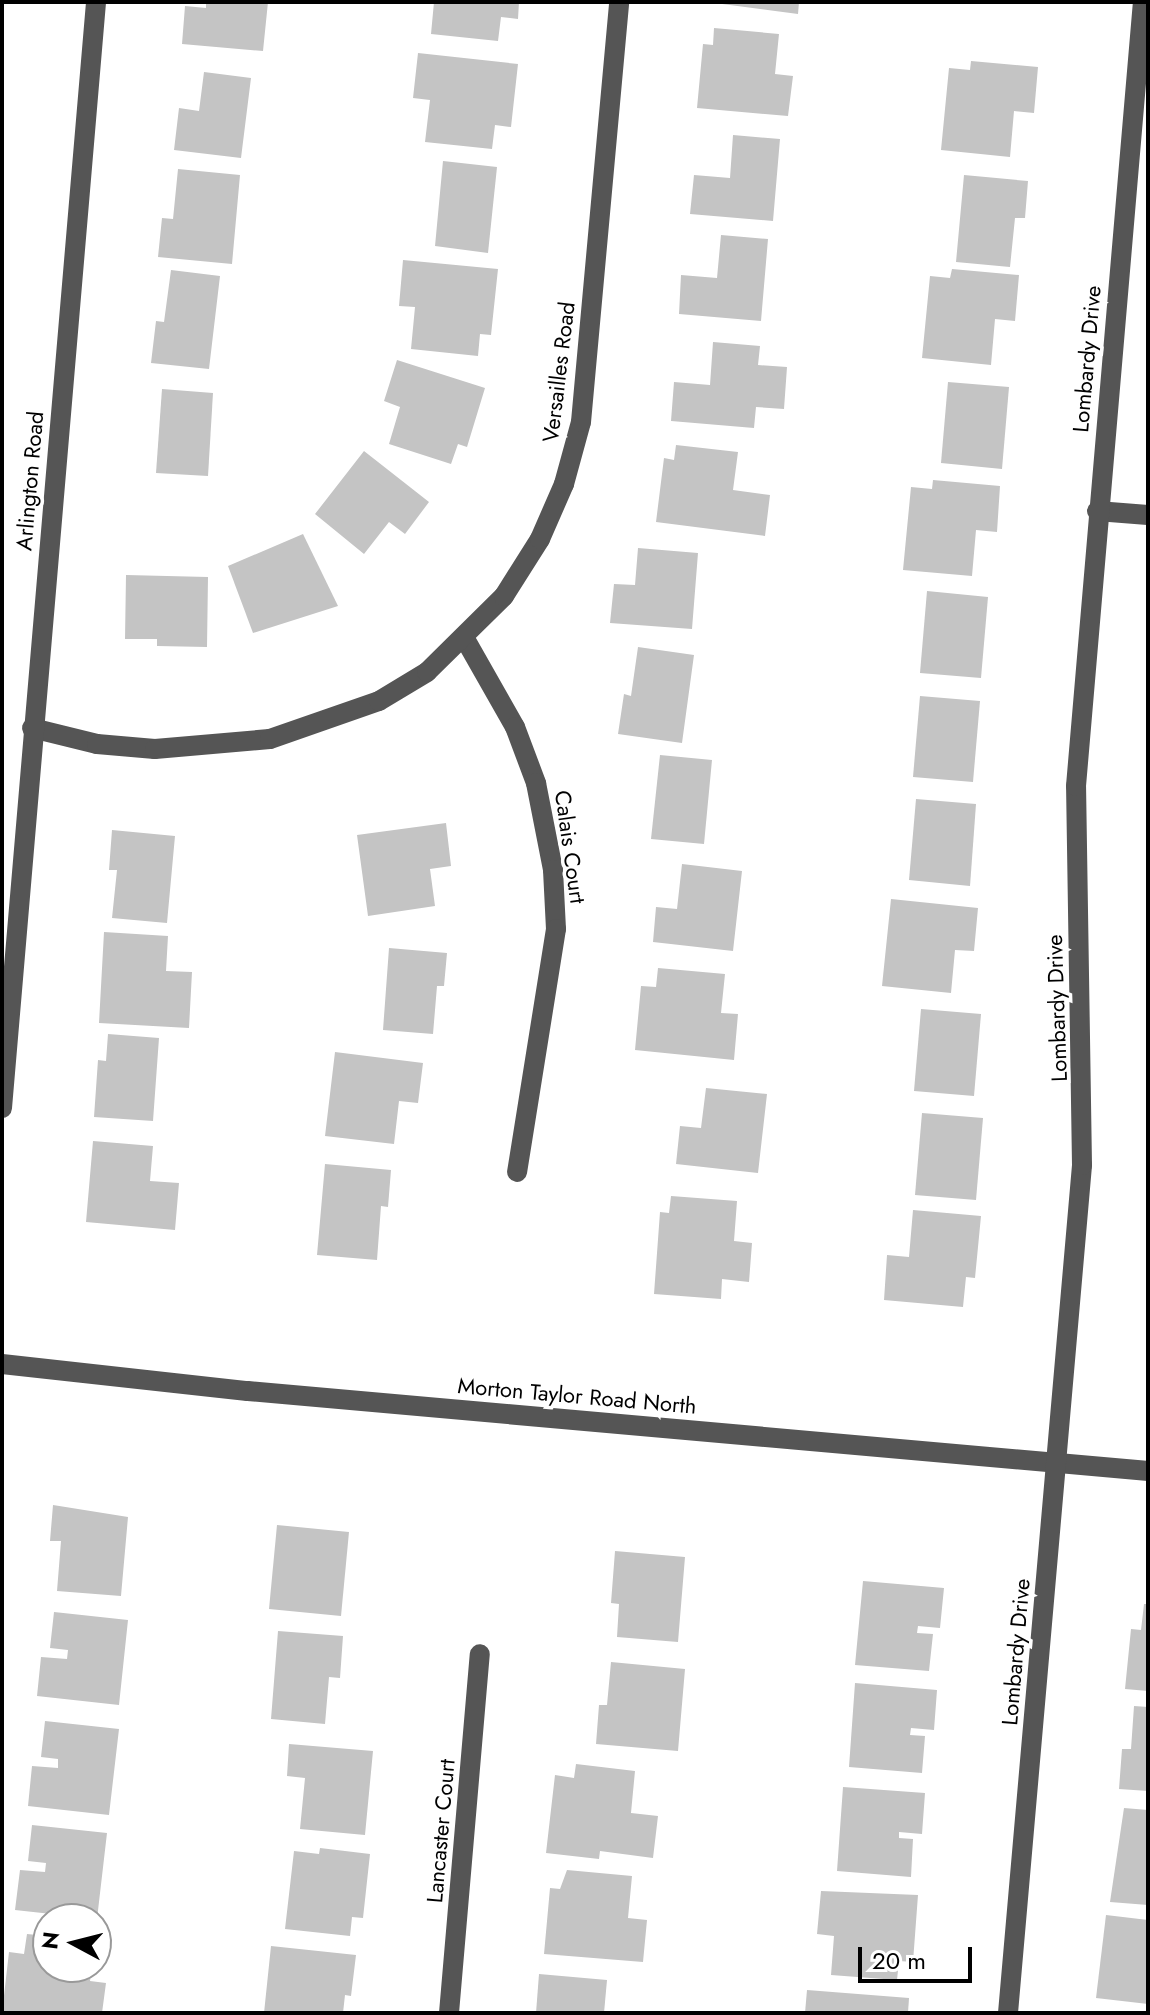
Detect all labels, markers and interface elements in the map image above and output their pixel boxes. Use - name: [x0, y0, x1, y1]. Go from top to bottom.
- street label: Lombardy Drive: [1067, 284, 1107, 434]
- street label: Versailles Road: [537, 300, 581, 444]
- street label: Arlington Road: [11, 410, 49, 552]
- street label: Calais Court: [549, 789, 591, 905]
- street label: Lombardy Drive: [1041, 934, 1073, 1082]
- street label: Morton Taylor Road North: [456, 1372, 698, 1420]
- street label: Lombardy Drive: [996, 1577, 1036, 1727]
- street label: Lancaster Court: [422, 1758, 460, 1904]
- north arrow: [32, 1903, 112, 1983]
- text: N: [33, 1930, 67, 1951]
- scale bar: [862, 1931, 976, 1981]
- text: 20 m: [872, 1943, 926, 1978]

